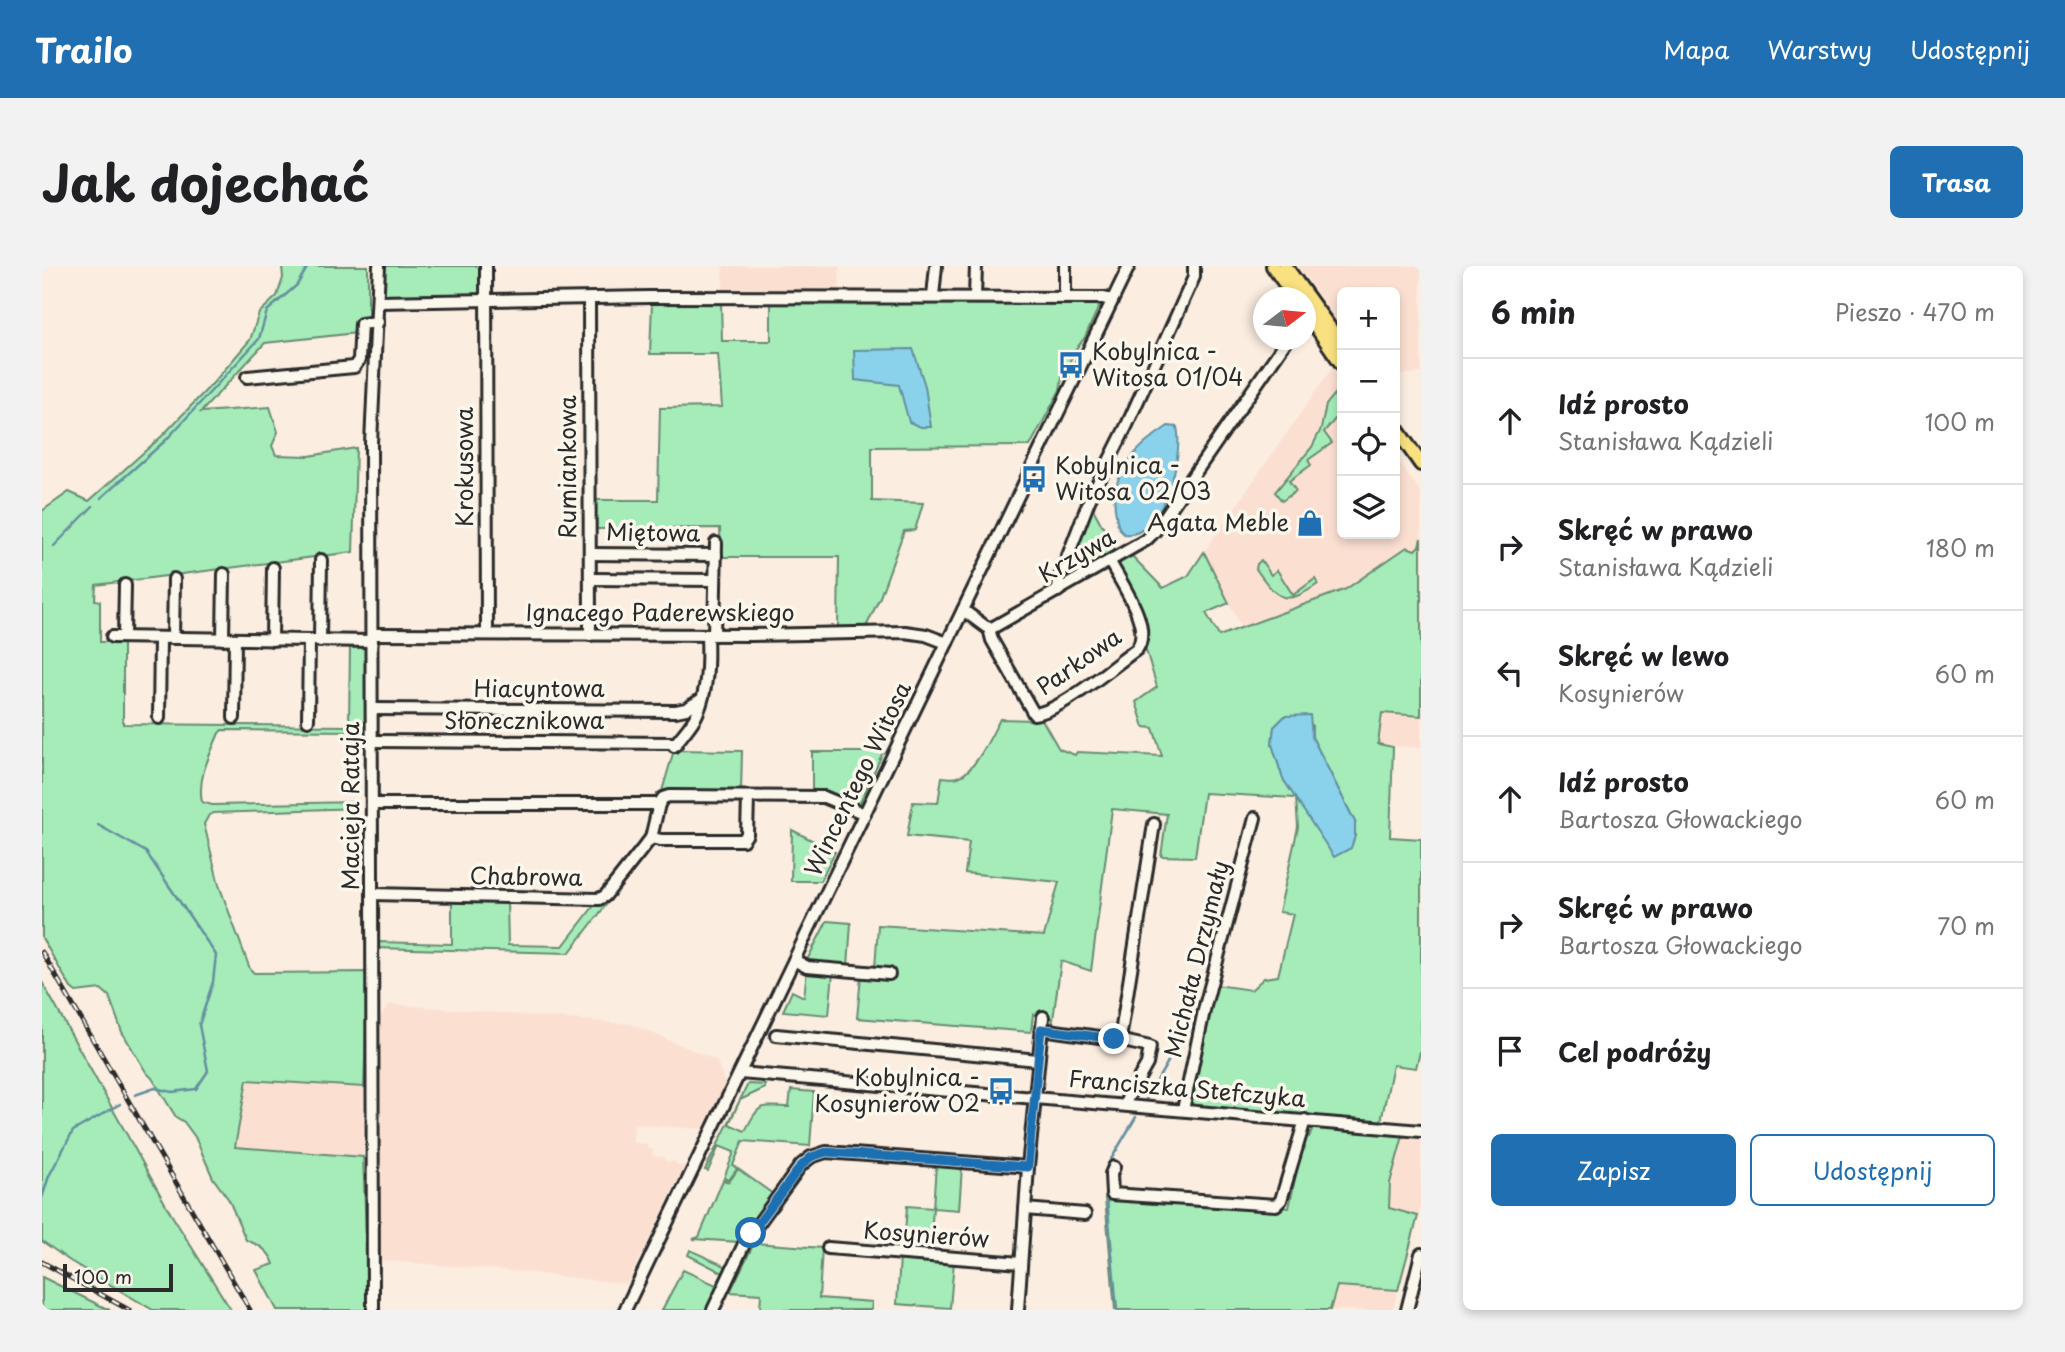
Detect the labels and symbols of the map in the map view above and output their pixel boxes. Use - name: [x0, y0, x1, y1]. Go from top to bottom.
- north arrow: [1253, 287, 1316, 350]
- place label: Kobylnica - Witosa 01/04: [1092, 333, 1244, 394]
- bus stop icon: Kobylnica - Witosa 01/04: [1056, 350, 1086, 380]
- street label: Rumiankowa: [549, 395, 584, 539]
- street label: Krokusowa: [446, 406, 481, 527]
- place label: Kobylnica - Witosa 02/03: [1055, 447, 1211, 508]
- bus stop icon: Kobylnica - Witosa 02/03: [1019, 464, 1049, 494]
- place label: Agata Meble: [1147, 504, 1289, 539]
- shop icon: Agata Meble: [1295, 508, 1325, 538]
- street label: Miętowa: [606, 513, 701, 550]
- street label: Krzywa: [1031, 518, 1122, 591]
- street label: Ignacego Paderewskiego: [525, 594, 795, 629]
- street label: Parkowa: [1028, 618, 1128, 703]
- street label: Hiacyntowa: [473, 670, 605, 705]
- street label: Wincentego Witosa: [794, 674, 919, 882]
- street label: Słonecznikowa: [444, 702, 605, 737]
- street label: Macieja Rataja: [332, 721, 367, 890]
- street label: Michała Drzymały: [1154, 856, 1237, 1061]
- street label: Chabrowa: [469, 857, 584, 894]
- route end: [1098, 1023, 1129, 1054]
- place label: Kobylnica - Kosynierów 02: [814, 1059, 980, 1120]
- street label: Franciszka Stefczyka: [1067, 1060, 1308, 1115]
- bus stop icon: Kobylnica - Kosynierów 02: [986, 1076, 1016, 1106]
- street label: Kosynierów: [862, 1212, 990, 1255]
- route start: [735, 1217, 766, 1248]
- scale bar: [63, 1261, 173, 1293]

